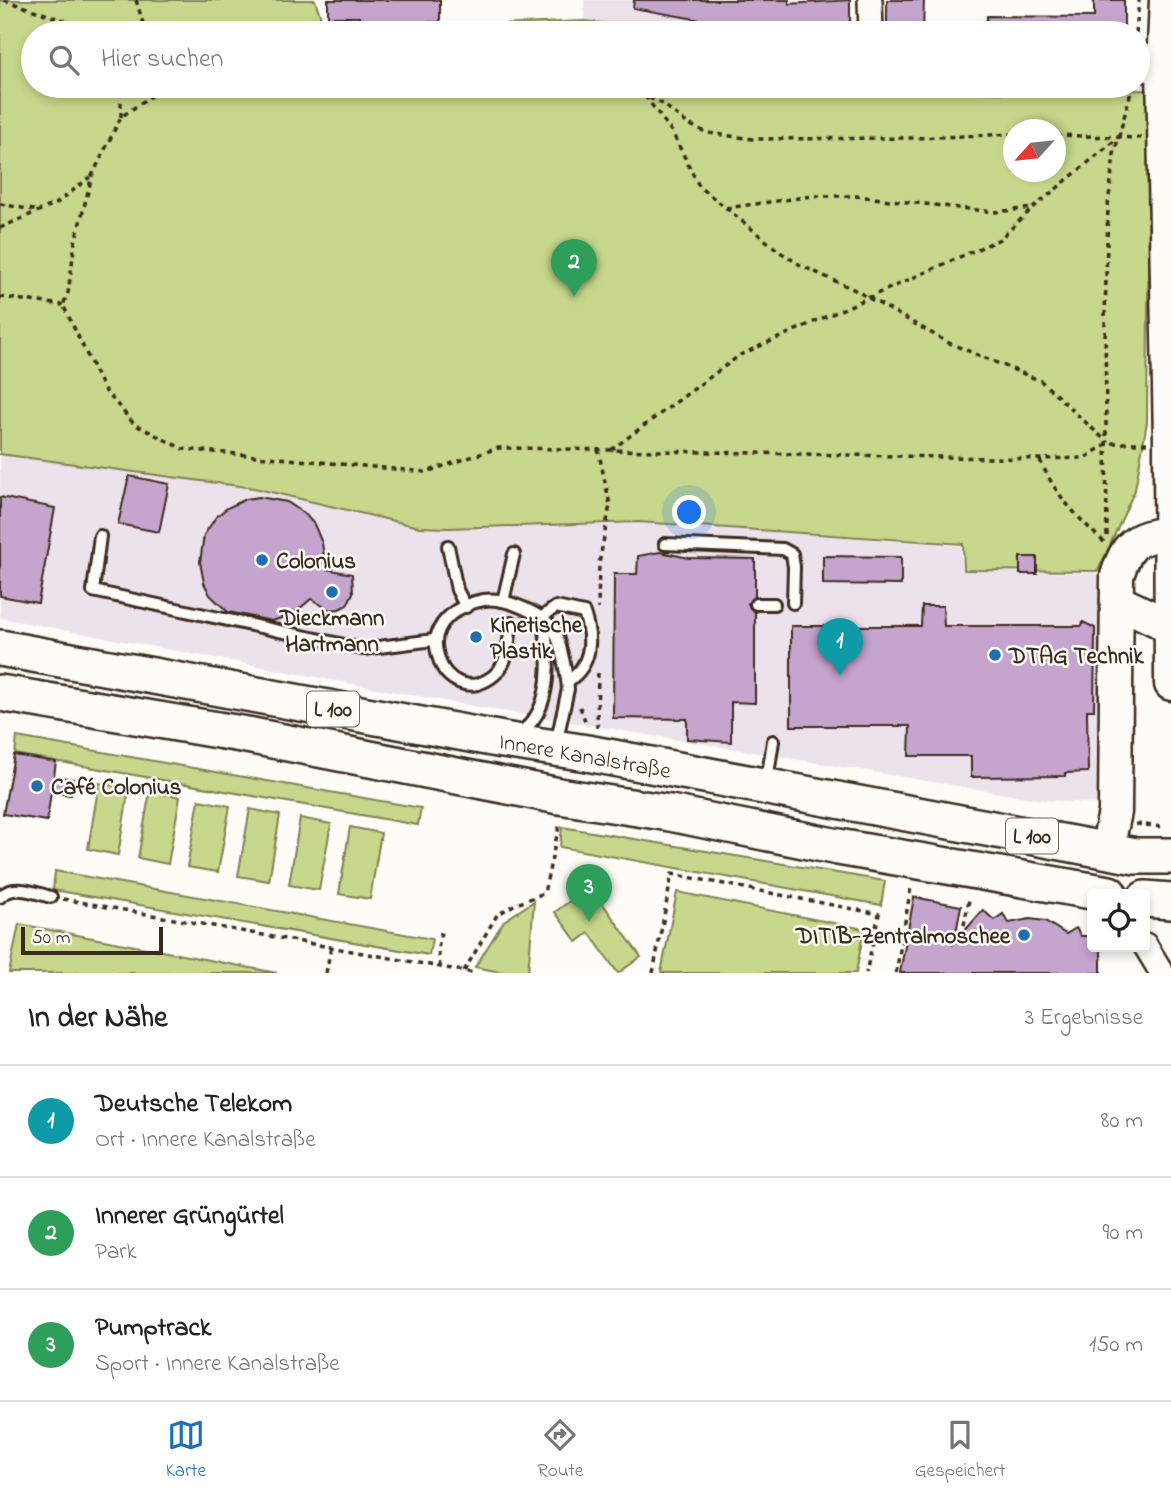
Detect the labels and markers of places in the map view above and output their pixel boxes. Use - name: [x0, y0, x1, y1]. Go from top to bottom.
- pin: 2: [551, 239, 597, 297]
- place label: Colonius: [276, 546, 356, 579]
- marker: Colonius: [254, 552, 270, 568]
- marker: Dieckmann Hartmann: [324, 584, 340, 600]
- place label: Dieckmann Hartmann: [279, 603, 384, 662]
- place label: Kinetische Plastik: [490, 610, 583, 669]
- pin: 1: [817, 618, 863, 676]
- marker: Kinetische Plastik: [468, 629, 484, 645]
- place label: DTAG Technik: [1008, 641, 1144, 674]
- marker: DTAG Technik: [987, 647, 1003, 663]
- place label: Café Colonius: [51, 772, 182, 805]
- marker: Café Colonius: [29, 778, 45, 794]
- pin: 3: [566, 864, 612, 922]
- place label: DITIB-Zentralmoschee: [795, 921, 1011, 954]
- marker: DITIB-Zentralmoschee: [1016, 927, 1032, 943]

